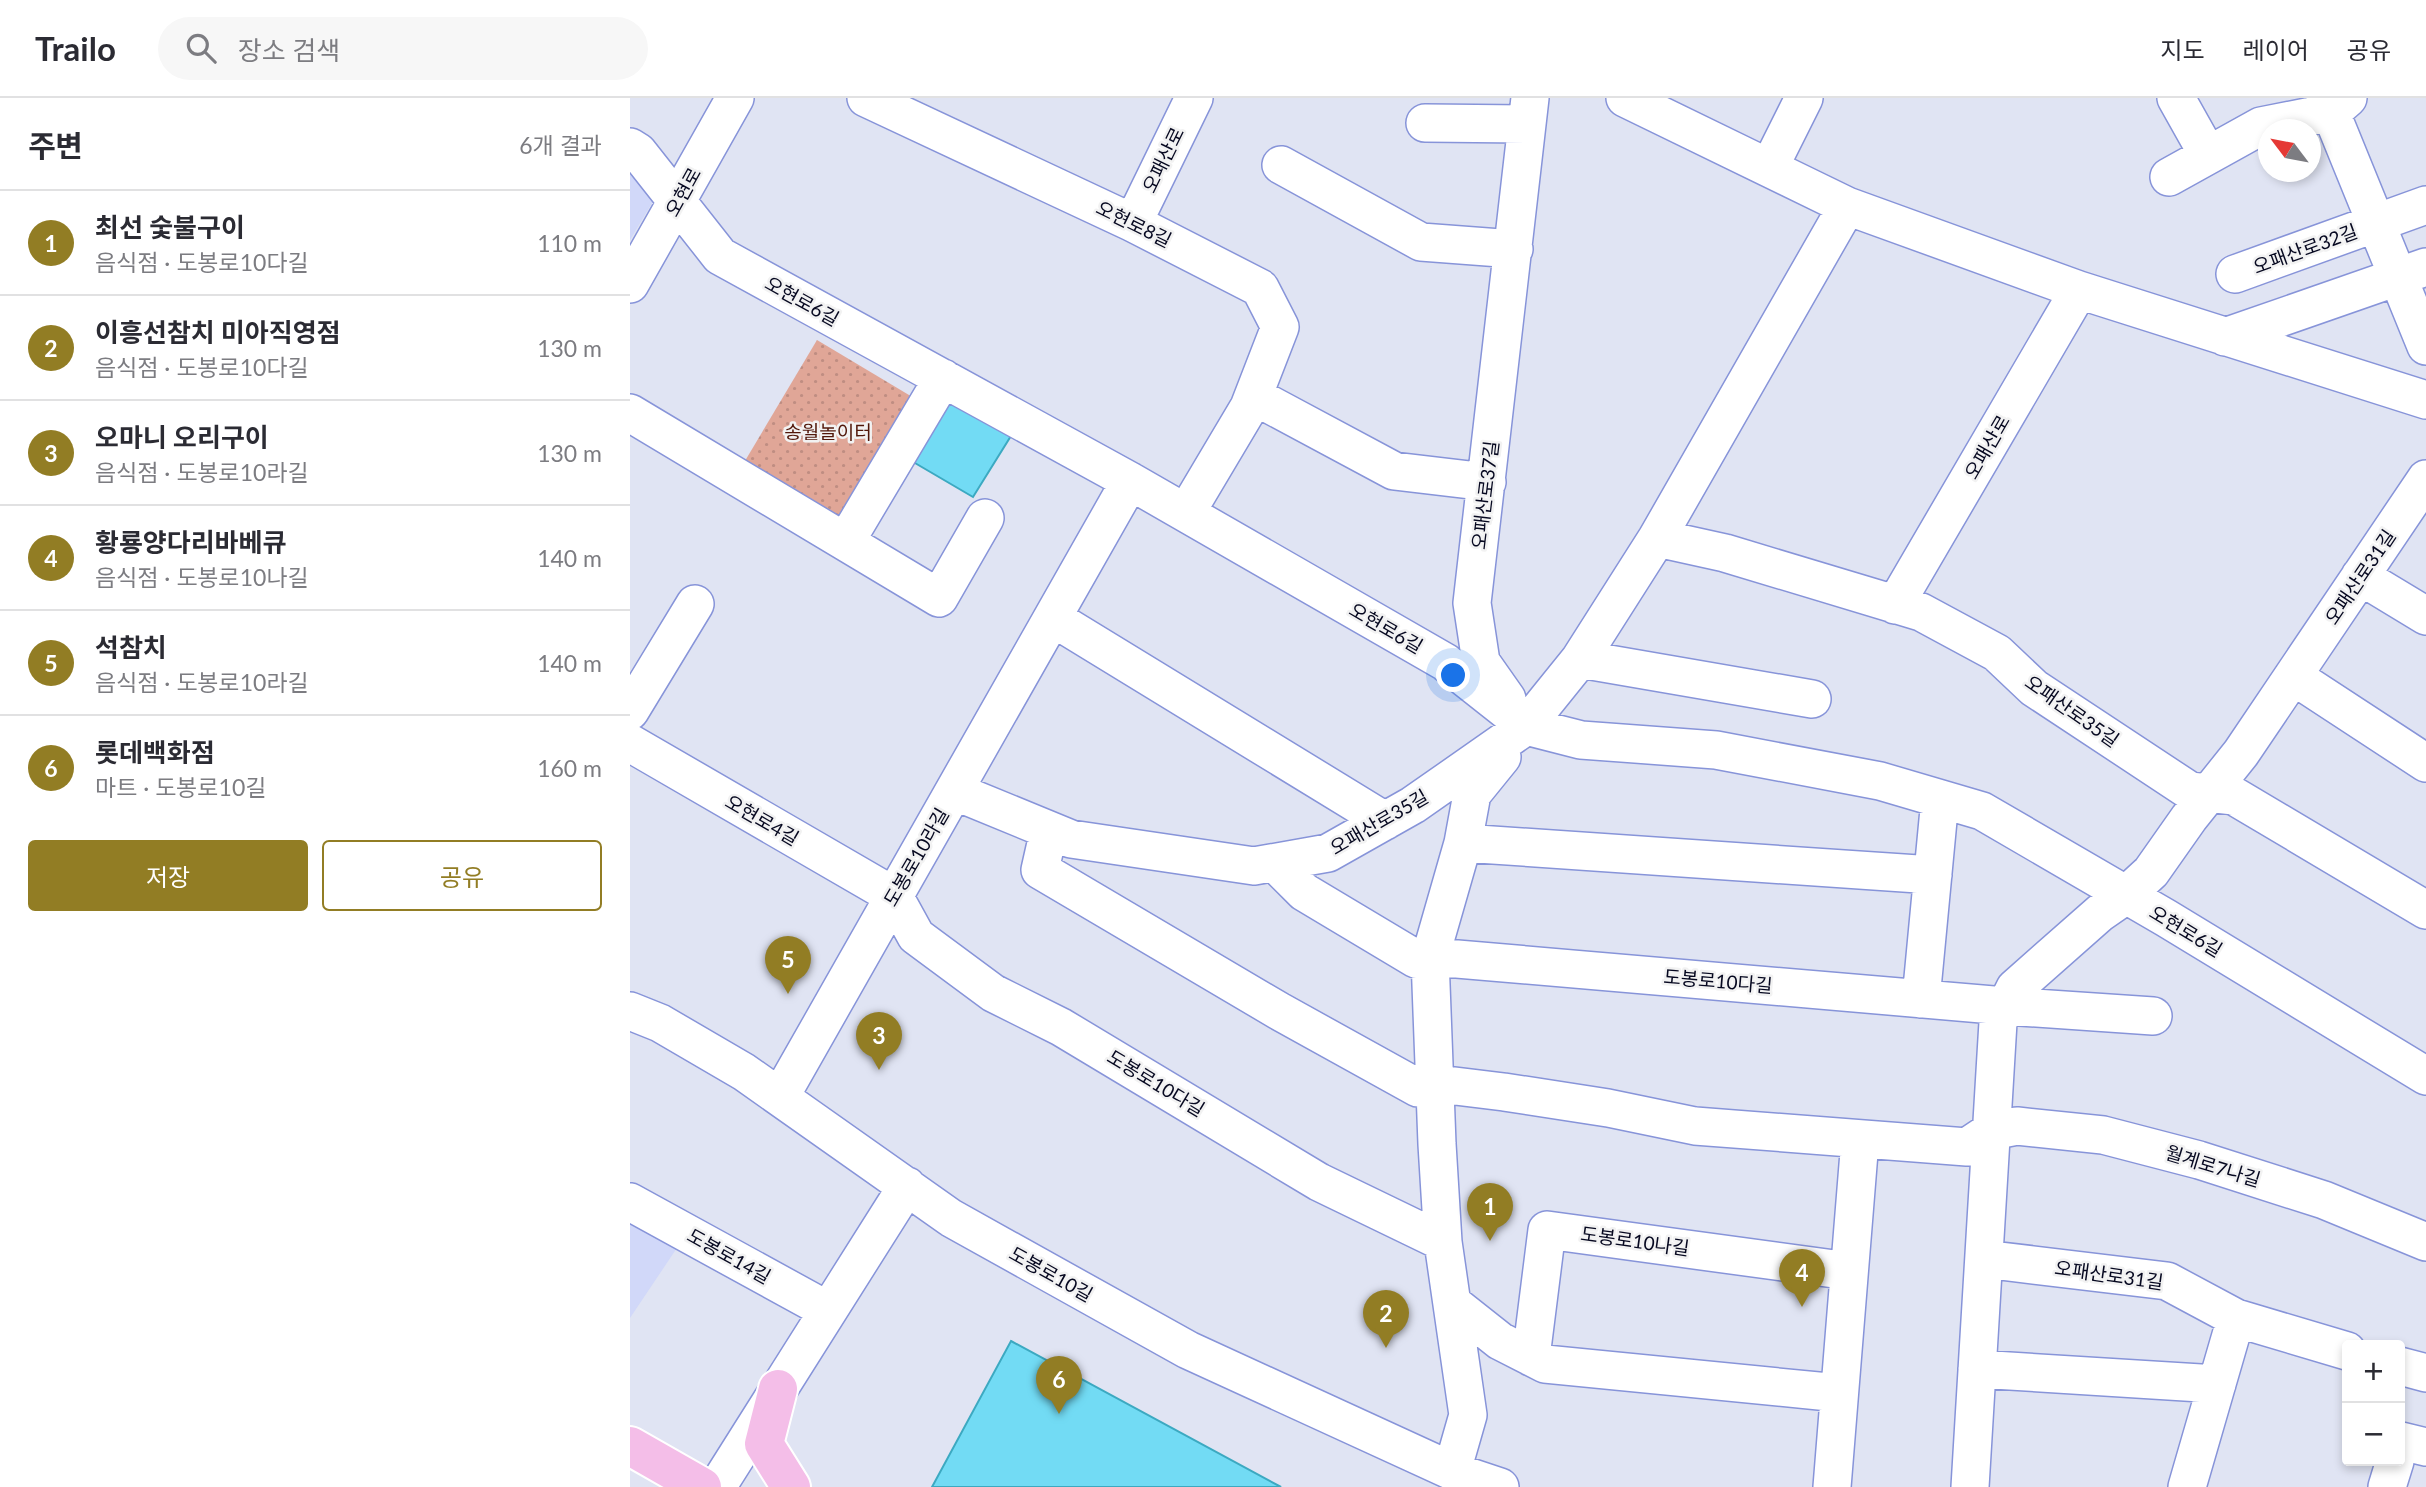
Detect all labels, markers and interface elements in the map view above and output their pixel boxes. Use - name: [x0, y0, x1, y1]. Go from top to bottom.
- search box: [158, 17, 648, 80]
- text: Trailo: [35, 28, 116, 68]
- icon: search: [182, 29, 220, 67]
- text: 장소 검색: [238, 34, 340, 66]
- text: 지도: [2160, 35, 2205, 64]
- text: 레이어: [2243, 35, 2309, 64]
- text: 공유: [2347, 35, 2391, 64]
- north arrow: [2258, 119, 2321, 182]
- street label: 오패산로: [1137, 123, 1188, 196]
- text: 주변: [28, 127, 83, 163]
- text: 6개 결과: [519, 131, 602, 159]
- street label: 오현로: [660, 163, 705, 220]
- street label: 오현로8길: [1093, 195, 1176, 252]
- text: 최선 숯불구이: [95, 211, 245, 243]
- street label: 오패산로32길: [2249, 219, 2360, 278]
- text: 1: [44, 229, 58, 257]
- text: 110 m: [537, 229, 602, 257]
- text: 음식점 · 도봉로10다길: [95, 248, 309, 276]
- street label: 오현로6길: [761, 271, 843, 330]
- text: 이흥선참치 미아직영점: [95, 316, 341, 348]
- text: 2: [44, 334, 58, 362]
- text: 130 m: [537, 334, 602, 362]
- text: 음식점 · 도봉로10다길: [95, 353, 309, 381]
- street label: 오패산로: [1959, 411, 2014, 483]
- park label: 송월놀이터: [784, 420, 872, 443]
- text: 오마니 오리구이: [95, 421, 269, 453]
- text: 3: [44, 439, 58, 467]
- text: 130 m: [537, 439, 602, 467]
- street label: 오패산로37길: [1466, 439, 1503, 551]
- text: 음식점 · 도봉로10라길: [95, 458, 309, 486]
- street label: 오패산로31길: [2319, 525, 2400, 629]
- text: 황룡양다리바베큐: [95, 526, 286, 558]
- text: 4: [44, 544, 58, 572]
- text: 140 m: [537, 544, 602, 572]
- text: 음식점 · 도봉로10나길: [95, 563, 309, 591]
- street label: 오현로6길: [1345, 597, 1427, 658]
- text: 석참치: [95, 631, 167, 663]
- text: 5: [44, 649, 58, 677]
- text: 140 m: [537, 649, 602, 677]
- your location: [1436, 658, 1470, 692]
- text: 음식점 · 도봉로10라길: [95, 668, 309, 696]
- street label: 오패산로35길: [2021, 670, 2124, 751]
- text: 롯데백화점: [95, 736, 215, 768]
- text: 6: [44, 754, 58, 782]
- text: 160 m: [537, 754, 602, 782]
- text: 마트 · 도봉로10길: [95, 773, 266, 801]
- street label: 오패산로35길: [1326, 784, 1432, 859]
- street label: 오현로4길: [721, 789, 803, 850]
- street label: 도봉로10라길: [878, 804, 953, 910]
- button: 저장: [28, 840, 308, 911]
- button: 공유: [322, 840, 602, 911]
- street label: 오현로6길: [2146, 900, 2227, 961]
- pin: 5: [765, 936, 811, 994]
- street label: 도봉로10다길: [1663, 964, 1774, 997]
- pin: 3: [856, 1012, 902, 1070]
- street label: 도봉로10다길: [1103, 1045, 1209, 1121]
- street label: 월계로7나길: [2163, 1140, 2264, 1191]
- pin: 1: [1467, 1183, 1513, 1241]
- street label: 도봉로10나길: [1579, 1222, 1691, 1260]
- street label: 도봉로14길: [683, 1223, 775, 1288]
- street label: 도봉로10길: [1005, 1241, 1097, 1306]
- pin: 4: [1779, 1249, 1825, 1307]
- street label: 오패산로31길: [2053, 1256, 2165, 1294]
- pin: 2: [1363, 1290, 1409, 1348]
- map controls: [2342, 1340, 2405, 1466]
- button: +: [2342, 1340, 2405, 1403]
- pin: 6: [1036, 1356, 1082, 1414]
- button: −: [2342, 1403, 2405, 1466]

